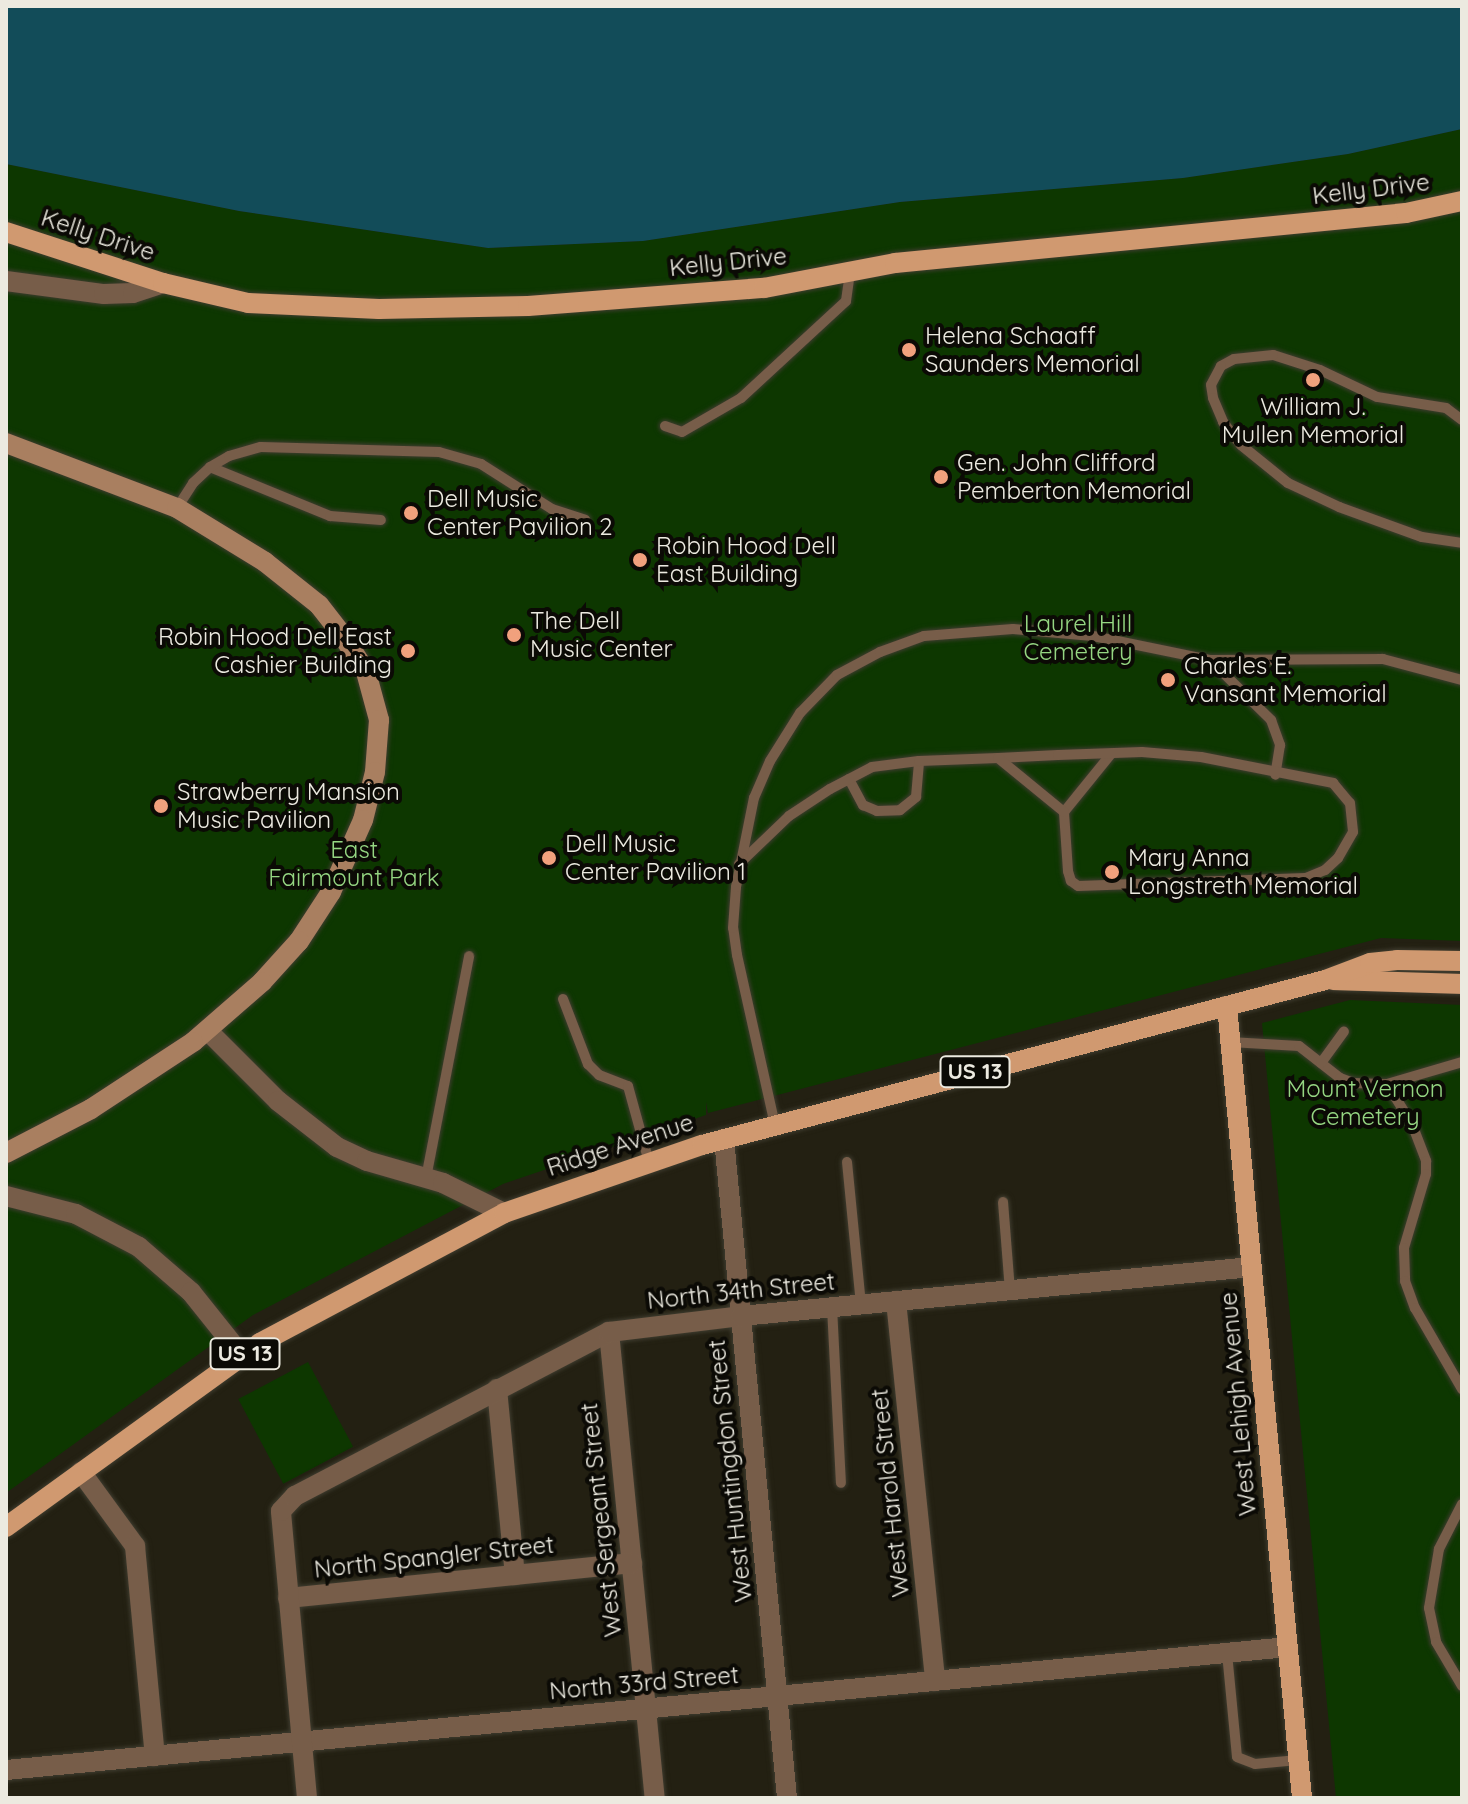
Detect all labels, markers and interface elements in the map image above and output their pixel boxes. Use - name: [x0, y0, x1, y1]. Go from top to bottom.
- street label: Kelly Drive: [1311, 168, 1431, 210]
- street label: Kelly Drive: [37, 203, 159, 267]
- street label: Kelly Drive: [668, 242, 788, 282]
- place label: Helena Schaaff Saunders Memorial: [925, 322, 1140, 378]
- marker: Helena Schaaff Saunders Memorial: [900, 341, 918, 359]
- marker: William J. Mullen Memorial: [1304, 371, 1322, 389]
- place label: William J. Mullen Memorial: [1222, 393, 1404, 449]
- place label: Gen. John Clifford Pemberton Memorial: [957, 449, 1191, 505]
- marker: Gen. John Clifford Pemberton Memorial: [932, 468, 950, 486]
- place label: Dell Music Center Pavilion 2: [427, 485, 613, 541]
- marker: Dell Music Center Pavilion 2: [402, 504, 420, 522]
- place label: Robin Hood Dell East Building: [656, 532, 836, 588]
- marker: Robin Hood Dell East Building: [631, 551, 649, 569]
- place label: The Dell Music Center: [530, 607, 673, 663]
- park label: Laurel Hill Cemetery: [1023, 610, 1133, 666]
- place label: Robin Hood Dell East Cashier Building: [158, 623, 392, 679]
- marker: The Dell Music Center: [505, 626, 523, 644]
- marker: Robin Hood Dell East Cashier Building: [399, 642, 417, 660]
- place label: Charles E. Vansant Memorial: [1184, 652, 1387, 708]
- marker: Charles E. Vansant Memorial: [1159, 671, 1177, 689]
- place label: Strawberry Mansion Music Pavilion: [177, 778, 400, 834]
- marker: Strawberry Mansion Music Pavilion: [152, 797, 170, 815]
- place label: Dell Music Center Pavilion 1: [565, 830, 746, 886]
- park label: East Fairmount Park: [268, 836, 440, 892]
- place label: Mary Anna Longstreth Memorial: [1128, 844, 1358, 900]
- marker: Dell Music Center Pavilion 1: [540, 849, 558, 867]
- marker: Mary Anna Longstreth Memorial: [1103, 863, 1121, 881]
- road number: US 13: [939, 1054, 1011, 1090]
- park label: Mount Vernon Cemetery: [1286, 1075, 1444, 1131]
- street label: Ridge Avenue: [543, 1108, 697, 1182]
- street label: North 34th Street: [646, 1267, 836, 1315]
- street label: West Lehigh Avenue: [1214, 1291, 1262, 1517]
- road number: US 13: [209, 1336, 281, 1372]
- street label: West Huntingdon Street: [702, 1338, 758, 1604]
- street label: West Harold Street: [865, 1387, 915, 1599]
- street label: West Sergeant Street: [574, 1402, 628, 1638]
- street label: North Spangler Street: [313, 1530, 555, 1584]
- street label: North 33rd Street: [548, 1660, 740, 1706]

